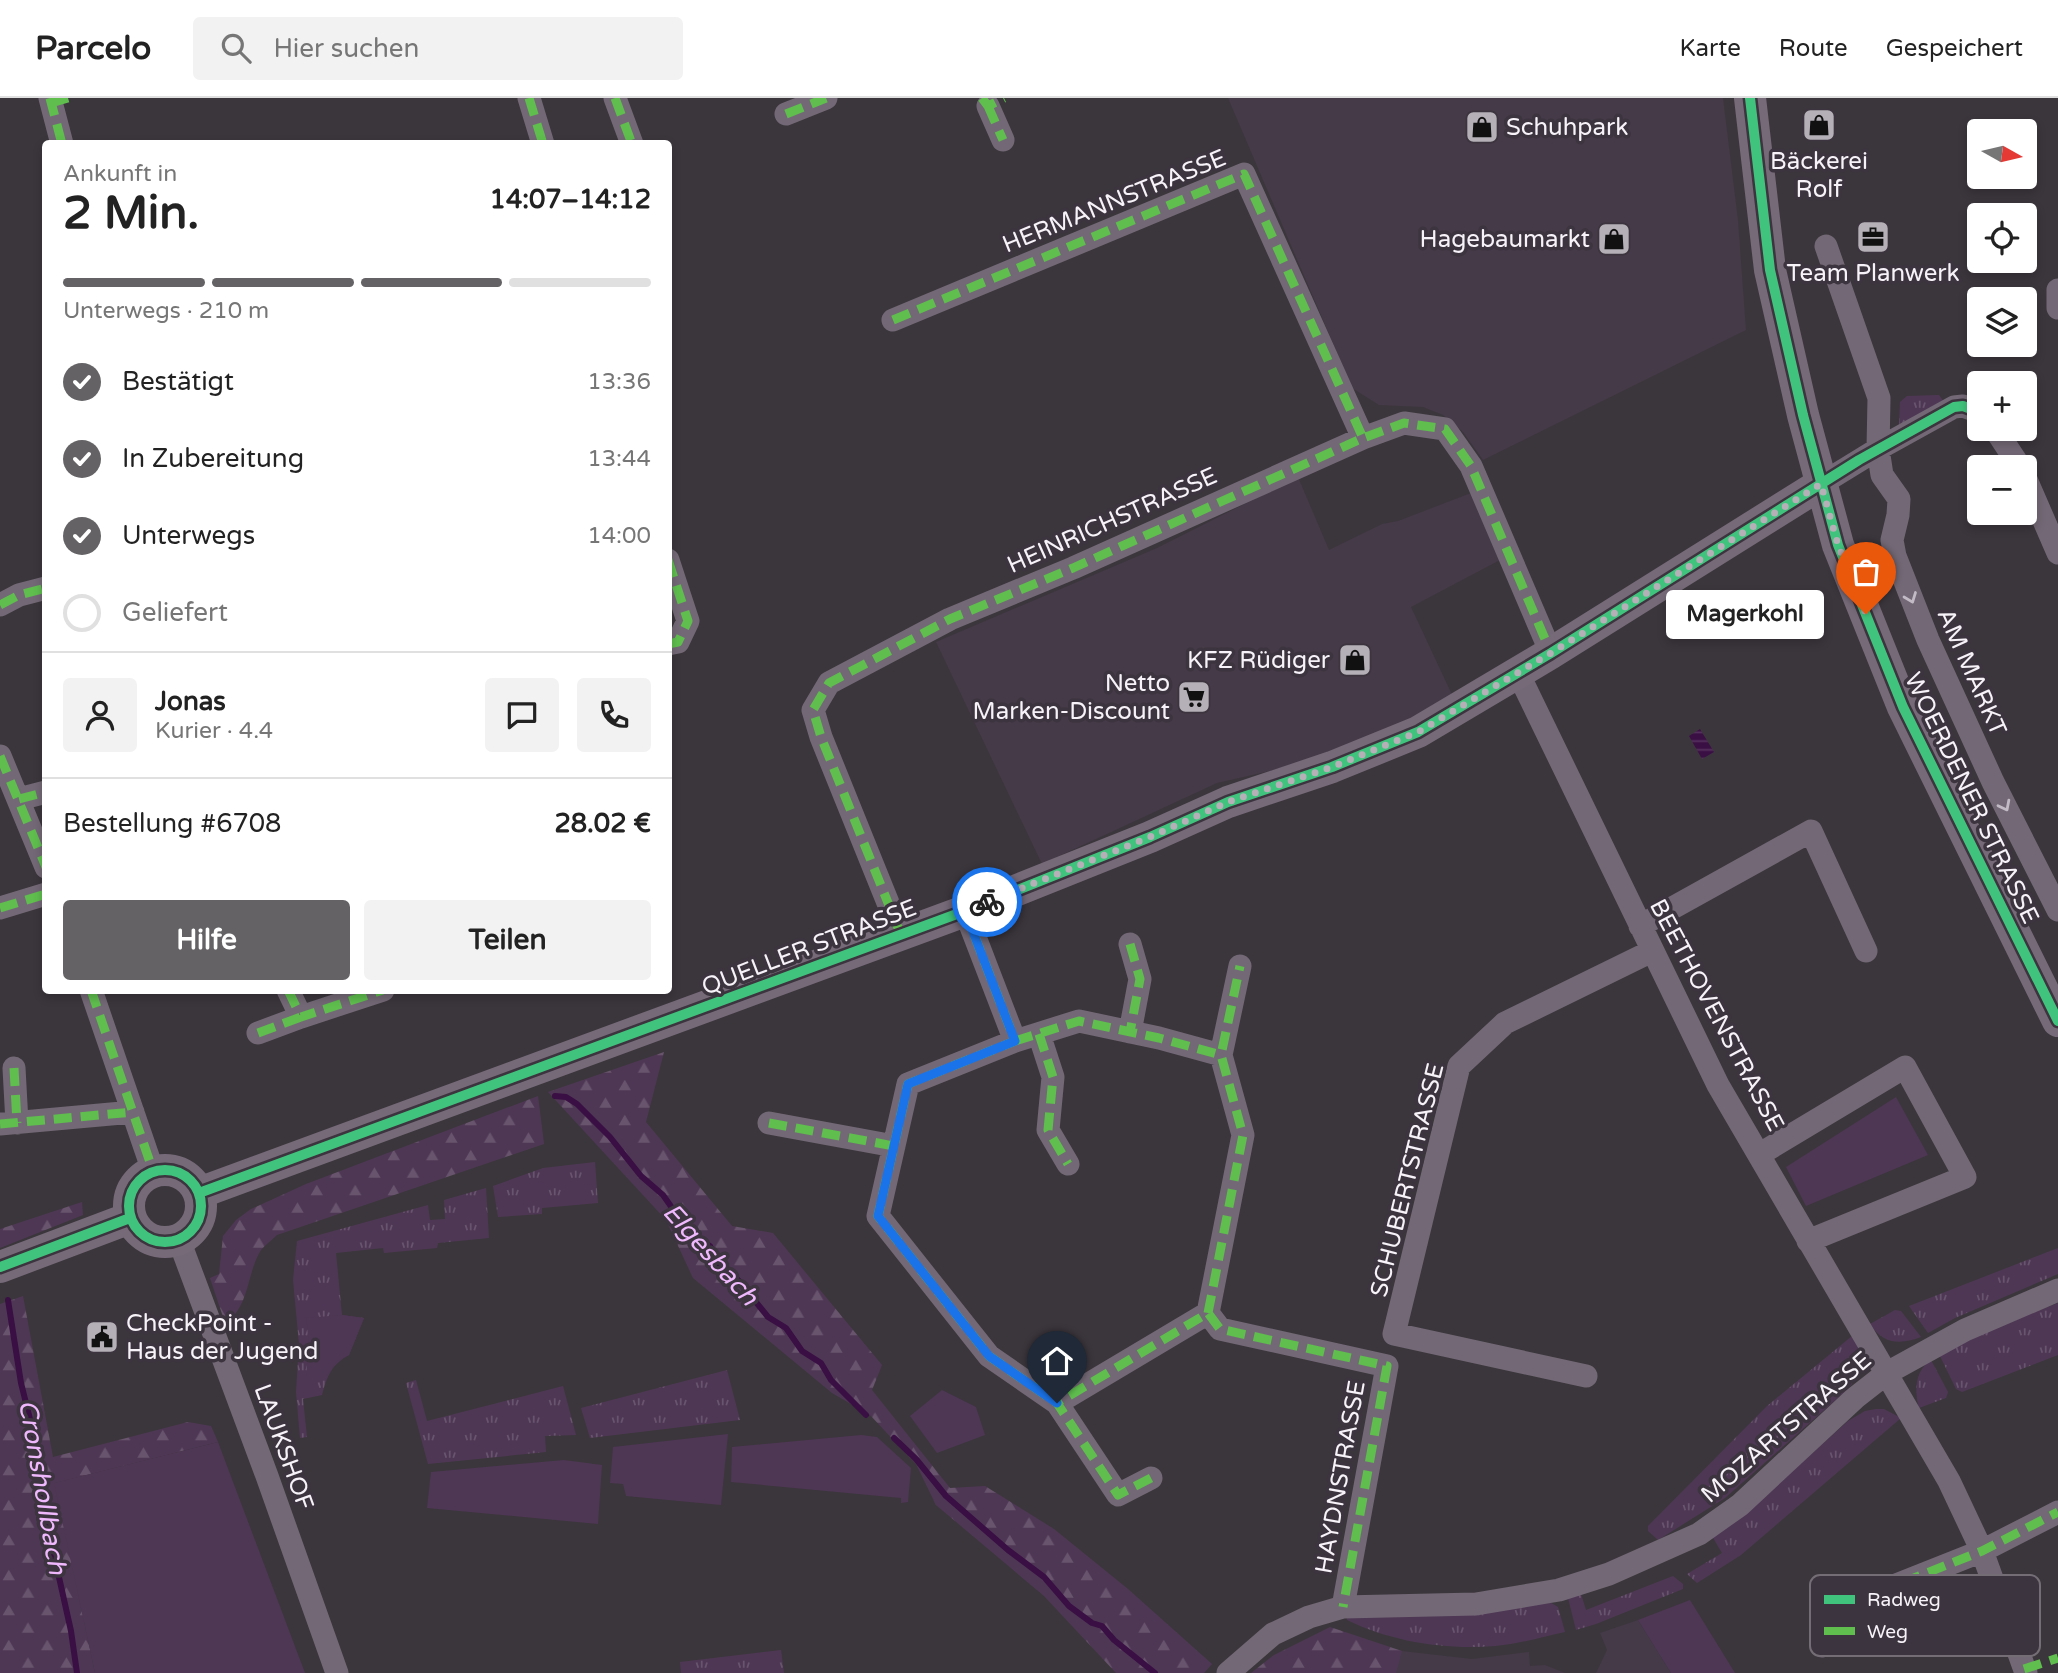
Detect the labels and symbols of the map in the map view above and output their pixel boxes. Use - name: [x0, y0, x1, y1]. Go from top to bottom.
- shop icon: Bäckerei Rolf: [1800, 106, 1838, 144]
- shop icon: Schuhpark: [1463, 108, 1501, 146]
- place label: Schuhpark: [1506, 113, 1628, 142]
- north arrow: [1967, 119, 2037, 189]
- street label: HERMANNSTRASSE: [998, 143, 1230, 260]
- place label: Bäckerei Rolf: [1770, 147, 1868, 204]
- office icon: Team Planwerk: [1854, 218, 1892, 256]
- shop icon: Hagebaumarkt: [1595, 220, 1633, 258]
- place label: Hagebaumarkt: [1420, 225, 1590, 254]
- place label: Team Planwerk: [1787, 259, 1959, 288]
- street label: HEINRICHSTRASSE: [1003, 461, 1222, 580]
- pin: [1836, 542, 1896, 614]
- callout: Magerkohl: [1666, 589, 1824, 638]
- one-way arrow: [1903, 592, 1917, 604]
- street label: AM MARKT: [1931, 604, 2013, 741]
- shop icon: KFZ Rüdiger: [1336, 641, 1374, 679]
- place label: KFZ Rüdiger: [1187, 646, 1331, 675]
- street label: WOERDENER STRASSE: [1898, 668, 2045, 929]
- place label: Netto Marken-Discount: [973, 669, 1170, 726]
- supermarket icon: Netto Marken-Discount: [1175, 678, 1213, 716]
- one-way arrow: [1996, 799, 2010, 811]
- courier: [952, 867, 1022, 937]
- street label: QUELLER STRASSE: [698, 893, 921, 1002]
- street label: BEETHOVENSTRASSE: [1643, 894, 1790, 1136]
- street label: SCHUBERTSTRASSE: [1364, 1060, 1451, 1300]
- water label: Elgesbach: [656, 1197, 766, 1313]
- place label: CheckPoint - Haus der Jugend: [126, 1309, 318, 1366]
- public building icon: CheckPoint - Haus der Jugend: [83, 1318, 121, 1356]
- pin: [1027, 1331, 1087, 1403]
- street label: MOZARTSTRASSE: [1695, 1346, 1877, 1509]
- street label: HAYDNSTRASSE: [1309, 1378, 1372, 1576]
- street label: LAUKSHOF: [247, 1380, 320, 1514]
- water label: Cronshollbach: [12, 1397, 73, 1578]
- legend: [1810, 1575, 2040, 1656]
- text: Radweg: [1867, 1589, 1941, 1611]
- text: Weg: [1867, 1621, 1908, 1643]

